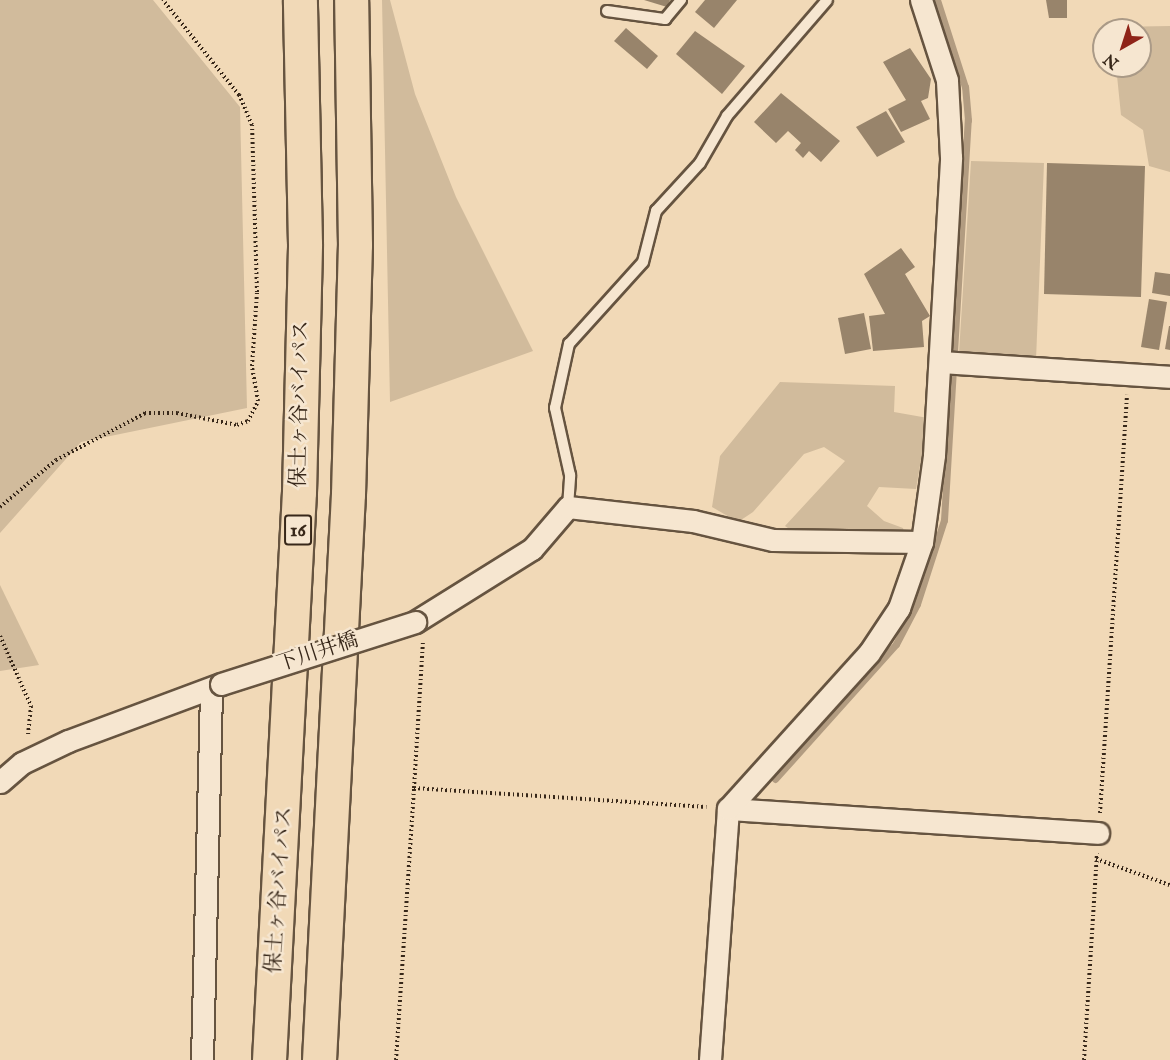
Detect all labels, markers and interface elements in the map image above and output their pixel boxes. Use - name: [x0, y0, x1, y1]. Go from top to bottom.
- north arrow: [1092, 18, 1152, 78]
- text: N: [1100, 48, 1124, 73]
- street label: 保土ヶ谷バイパス: [287, 320, 315, 488]
- road number: 16: [283, 513, 313, 547]
- street label: 下川井橋: [274, 628, 362, 678]
- street label: 保土ヶ谷バイパス: [262, 805, 298, 975]

